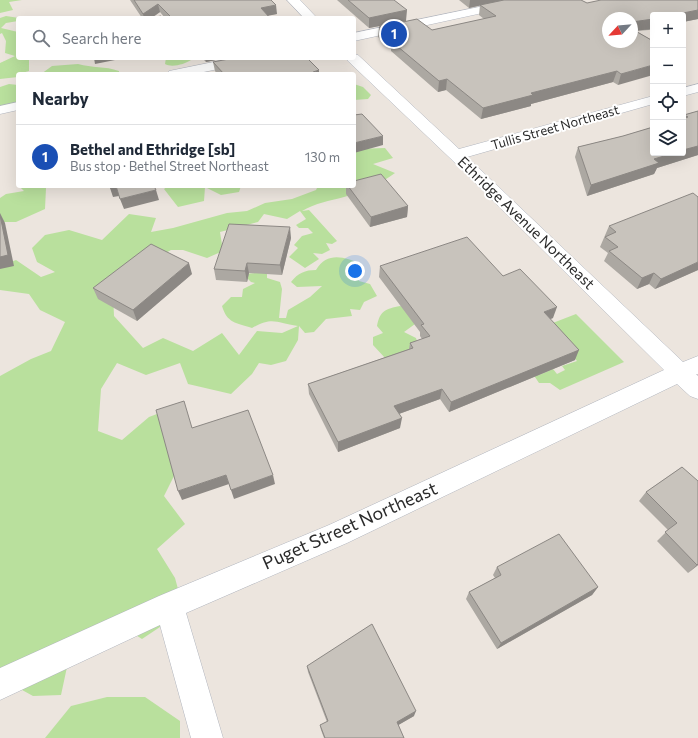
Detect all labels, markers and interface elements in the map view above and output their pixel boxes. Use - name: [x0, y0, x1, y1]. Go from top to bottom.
- north arrow: [602, 12, 638, 48]
- map controls: [650, 12, 686, 156]
- button: +: [650, 12, 686, 48]
- search box: [16, 16, 356, 60]
- pin: 1: [381, 19, 407, 49]
- icon: search: [30, 27, 52, 49]
- text: Search here: [62, 29, 141, 47]
- button: −: [650, 48, 686, 84]
- button: locate: [650, 84, 686, 120]
- text: Nearby: [32, 88, 89, 109]
- street label: Tullis Street Northeast: [489, 101, 621, 153]
- button: layers: [650, 120, 686, 156]
- text: Bethel and Ethridge [sb]: [70, 140, 235, 158]
- text: 1: [42, 149, 48, 165]
- text: 130 m: [305, 149, 340, 165]
- street label: Ethridge Avenue Northeast: [454, 152, 599, 292]
- text: Bus stop · Bethel Street Northeast: [70, 158, 269, 174]
- your location: [345, 261, 365, 281]
- street label: Puget Street Northeast: [259, 477, 440, 574]

